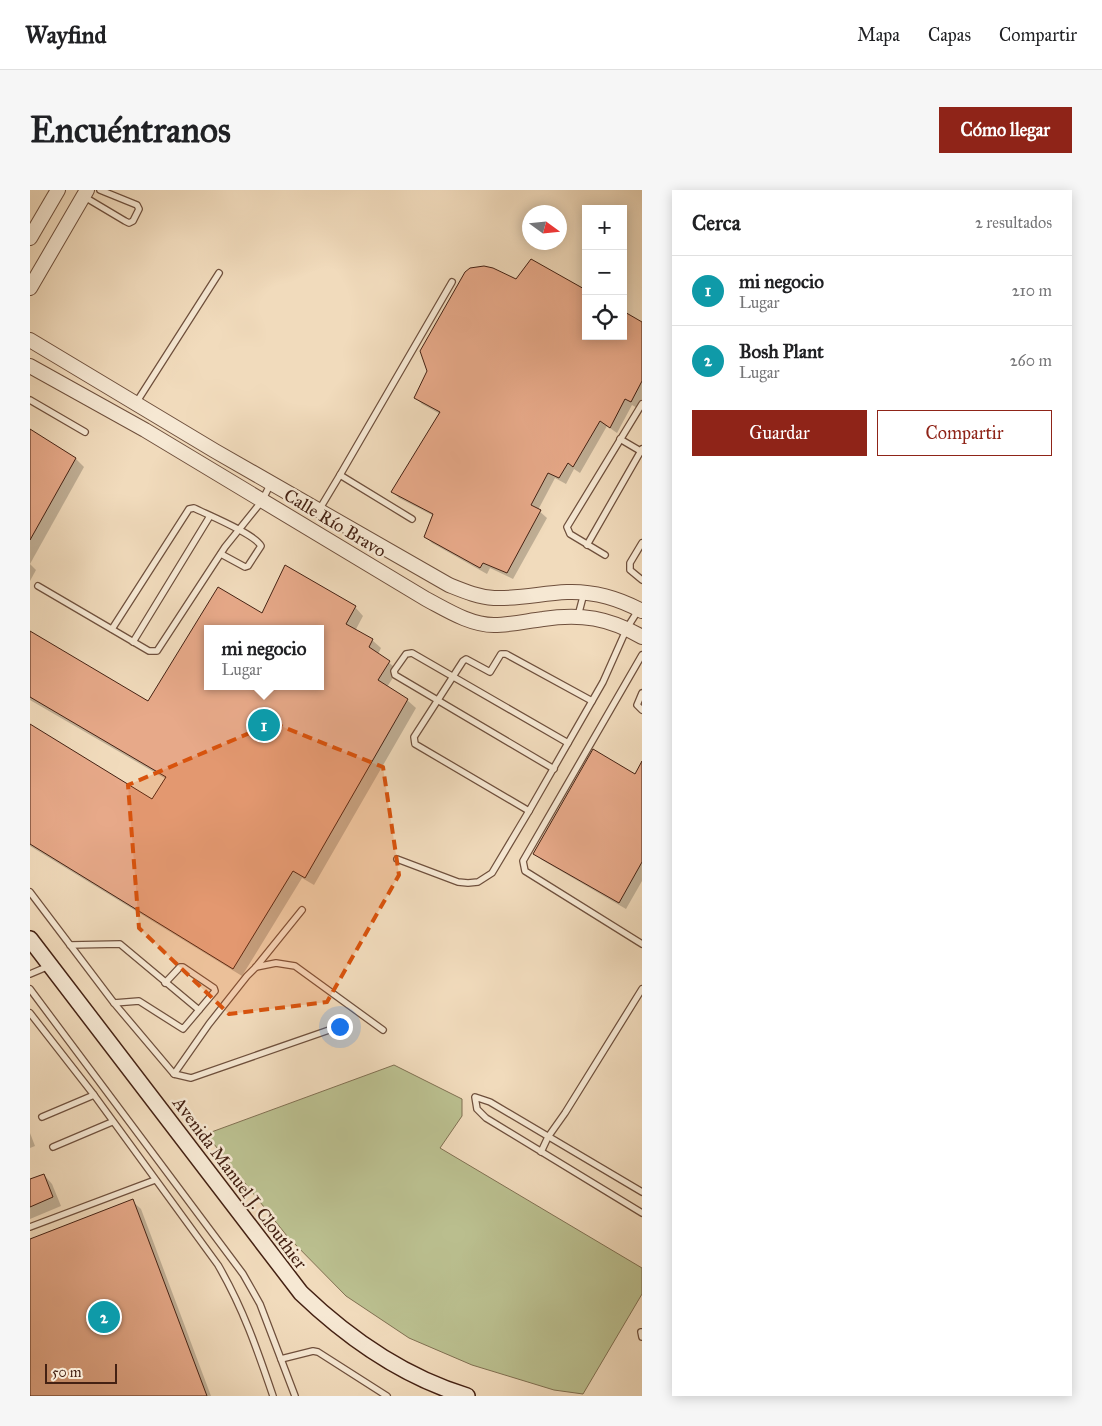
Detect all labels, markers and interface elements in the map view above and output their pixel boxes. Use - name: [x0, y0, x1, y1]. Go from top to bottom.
- text: Wayfind: [25, 20, 107, 50]
- text: Mapa: [857, 24, 900, 46]
- text: Capas: [928, 24, 971, 46]
- text: Compartir: [999, 24, 1077, 46]
- button: Cómo llegar: [939, 107, 1072, 153]
- text: Encuéntranos: [30, 109, 231, 152]
- north arrow: [522, 205, 567, 250]
- map controls: [582, 205, 627, 340]
- button: +: [582, 205, 627, 250]
- text: Cerca: [692, 210, 741, 236]
- text: 2 resultados: [975, 213, 1052, 232]
- button: −: [582, 250, 627, 295]
- text: mi negocio: [739, 270, 824, 293]
- text: 1: [705, 281, 711, 300]
- text: 210 m: [1012, 281, 1052, 300]
- text: Lugar: [739, 293, 780, 312]
- button: locate: [582, 295, 627, 340]
- text: Bosh Plant: [739, 340, 824, 363]
- text: 2: [704, 351, 712, 370]
- text: 260 m: [1010, 351, 1052, 370]
- text: Lugar: [739, 363, 780, 382]
- button: Guardar: [692, 410, 867, 456]
- button: Compartir: [877, 410, 1052, 456]
- street label: Calle Río Bravo: [280, 484, 390, 562]
- popup: [204, 625, 324, 690]
- text: mi negocio: [222, 637, 306, 660]
- text: Lugar: [222, 660, 262, 679]
- pin: 1: [248, 706, 280, 744]
- your location: [327, 1014, 353, 1040]
- street label: Avenida Manuel J. Clouthier: [167, 1092, 312, 1274]
- pin: 2: [88, 1298, 120, 1336]
- scale bar: [45, 1361, 118, 1384]
- text: 50 m: [52, 1364, 81, 1381]

